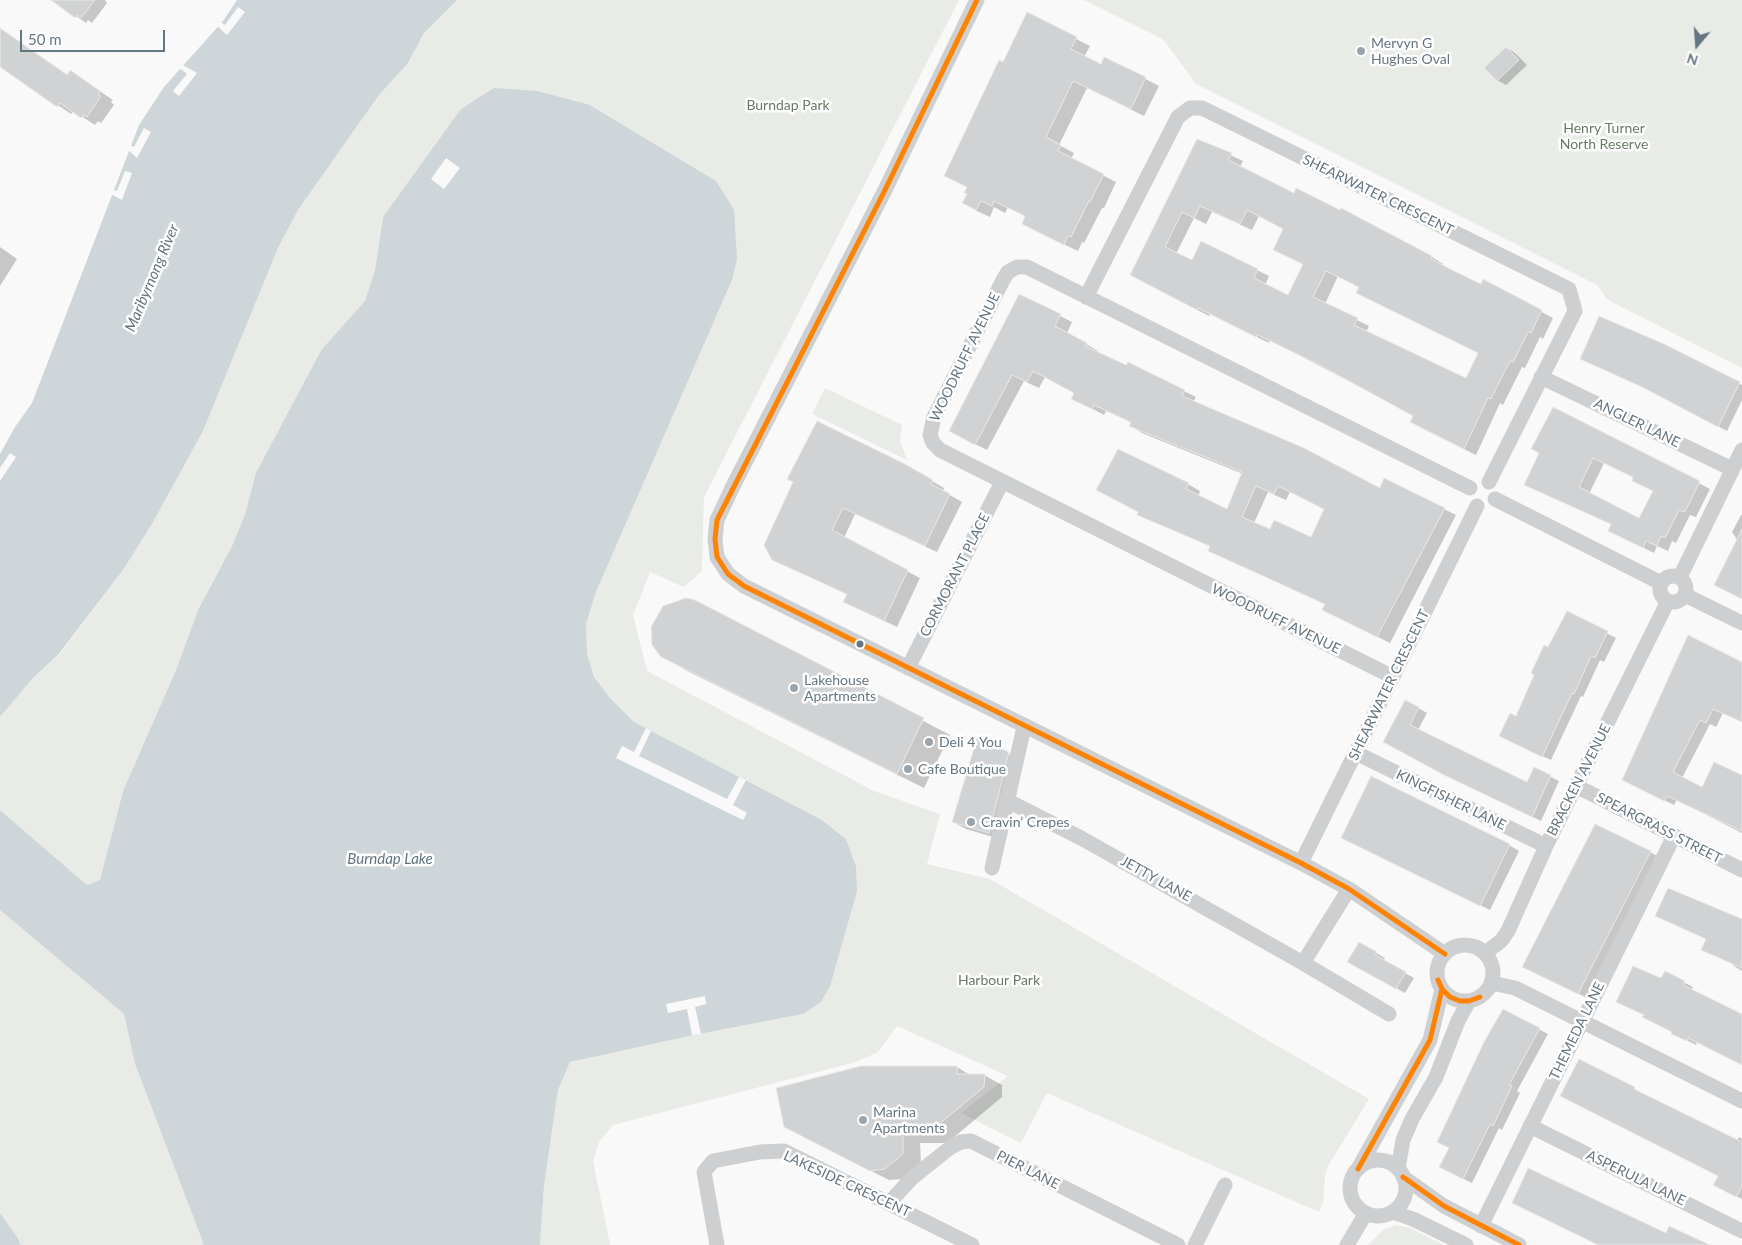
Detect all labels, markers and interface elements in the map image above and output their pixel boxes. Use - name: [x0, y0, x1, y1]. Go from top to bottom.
- scale bar: [22, 20, 168, 52]
- north arrow: [1672, 20, 1722, 70]
- text: 50 m: [28, 30, 62, 48]
- place label: Mervyn G Hughes Oval: [1371, 35, 1450, 68]
- marker: Mervyn G Hughes Oval: [1355, 45, 1367, 57]
- text: N: [1684, 50, 1700, 69]
- park label: Burndap Park: [746, 97, 830, 113]
- park label: Henry Turner North Reserve: [1560, 120, 1648, 152]
- street label: SHEARWATER CRESCENT: [1300, 151, 1456, 239]
- water label: Maribyrnong River: [121, 222, 183, 334]
- street label: WOODRUFF AVENUE: [927, 290, 1003, 424]
- street label: ANGLER LANE: [1591, 395, 1683, 451]
- street label: CORMORANT PLACE: [917, 510, 993, 640]
- street label: WOODRUFF AVENUE: [1209, 581, 1343, 657]
- street label: SHEARWATER CRESCENT: [1345, 607, 1433, 763]
- unlabelled marker: [855, 639, 865, 649]
- place label: Lakehouse Apartments: [804, 672, 876, 704]
- marker: Lakehouse Apartments: [788, 682, 800, 694]
- street label: BRACKEN AVENUE: [1544, 721, 1614, 839]
- place label: Deli 4 You: [939, 734, 1002, 750]
- marker: Deli 4 You: [923, 736, 935, 748]
- place label: Cafe Boutique: [918, 761, 1006, 777]
- marker: Cafe Boutique: [902, 763, 914, 775]
- street label: KINGFISHER LANE: [1393, 766, 1509, 834]
- street label: SPEARGRASS STREET: [1593, 789, 1725, 867]
- place label: Cravin’ Crepes: [981, 814, 1070, 830]
- marker: Cravin’ Crepes: [965, 816, 977, 828]
- water label: Burndap Lake: [347, 850, 433, 868]
- street label: JETTY LANE: [1118, 853, 1194, 905]
- park label: Harbour Park: [958, 972, 1040, 988]
- street label: THEMEDA LANE: [1546, 979, 1608, 1083]
- place label: Marina Apartments: [873, 1104, 945, 1136]
- marker: Marina Apartments: [857, 1114, 869, 1126]
- street label: LAKESIDE CRESCENT: [781, 1147, 913, 1221]
- street label: PIER LANE: [994, 1147, 1062, 1193]
- street label: ASPERULA LANE: [1584, 1147, 1688, 1209]

